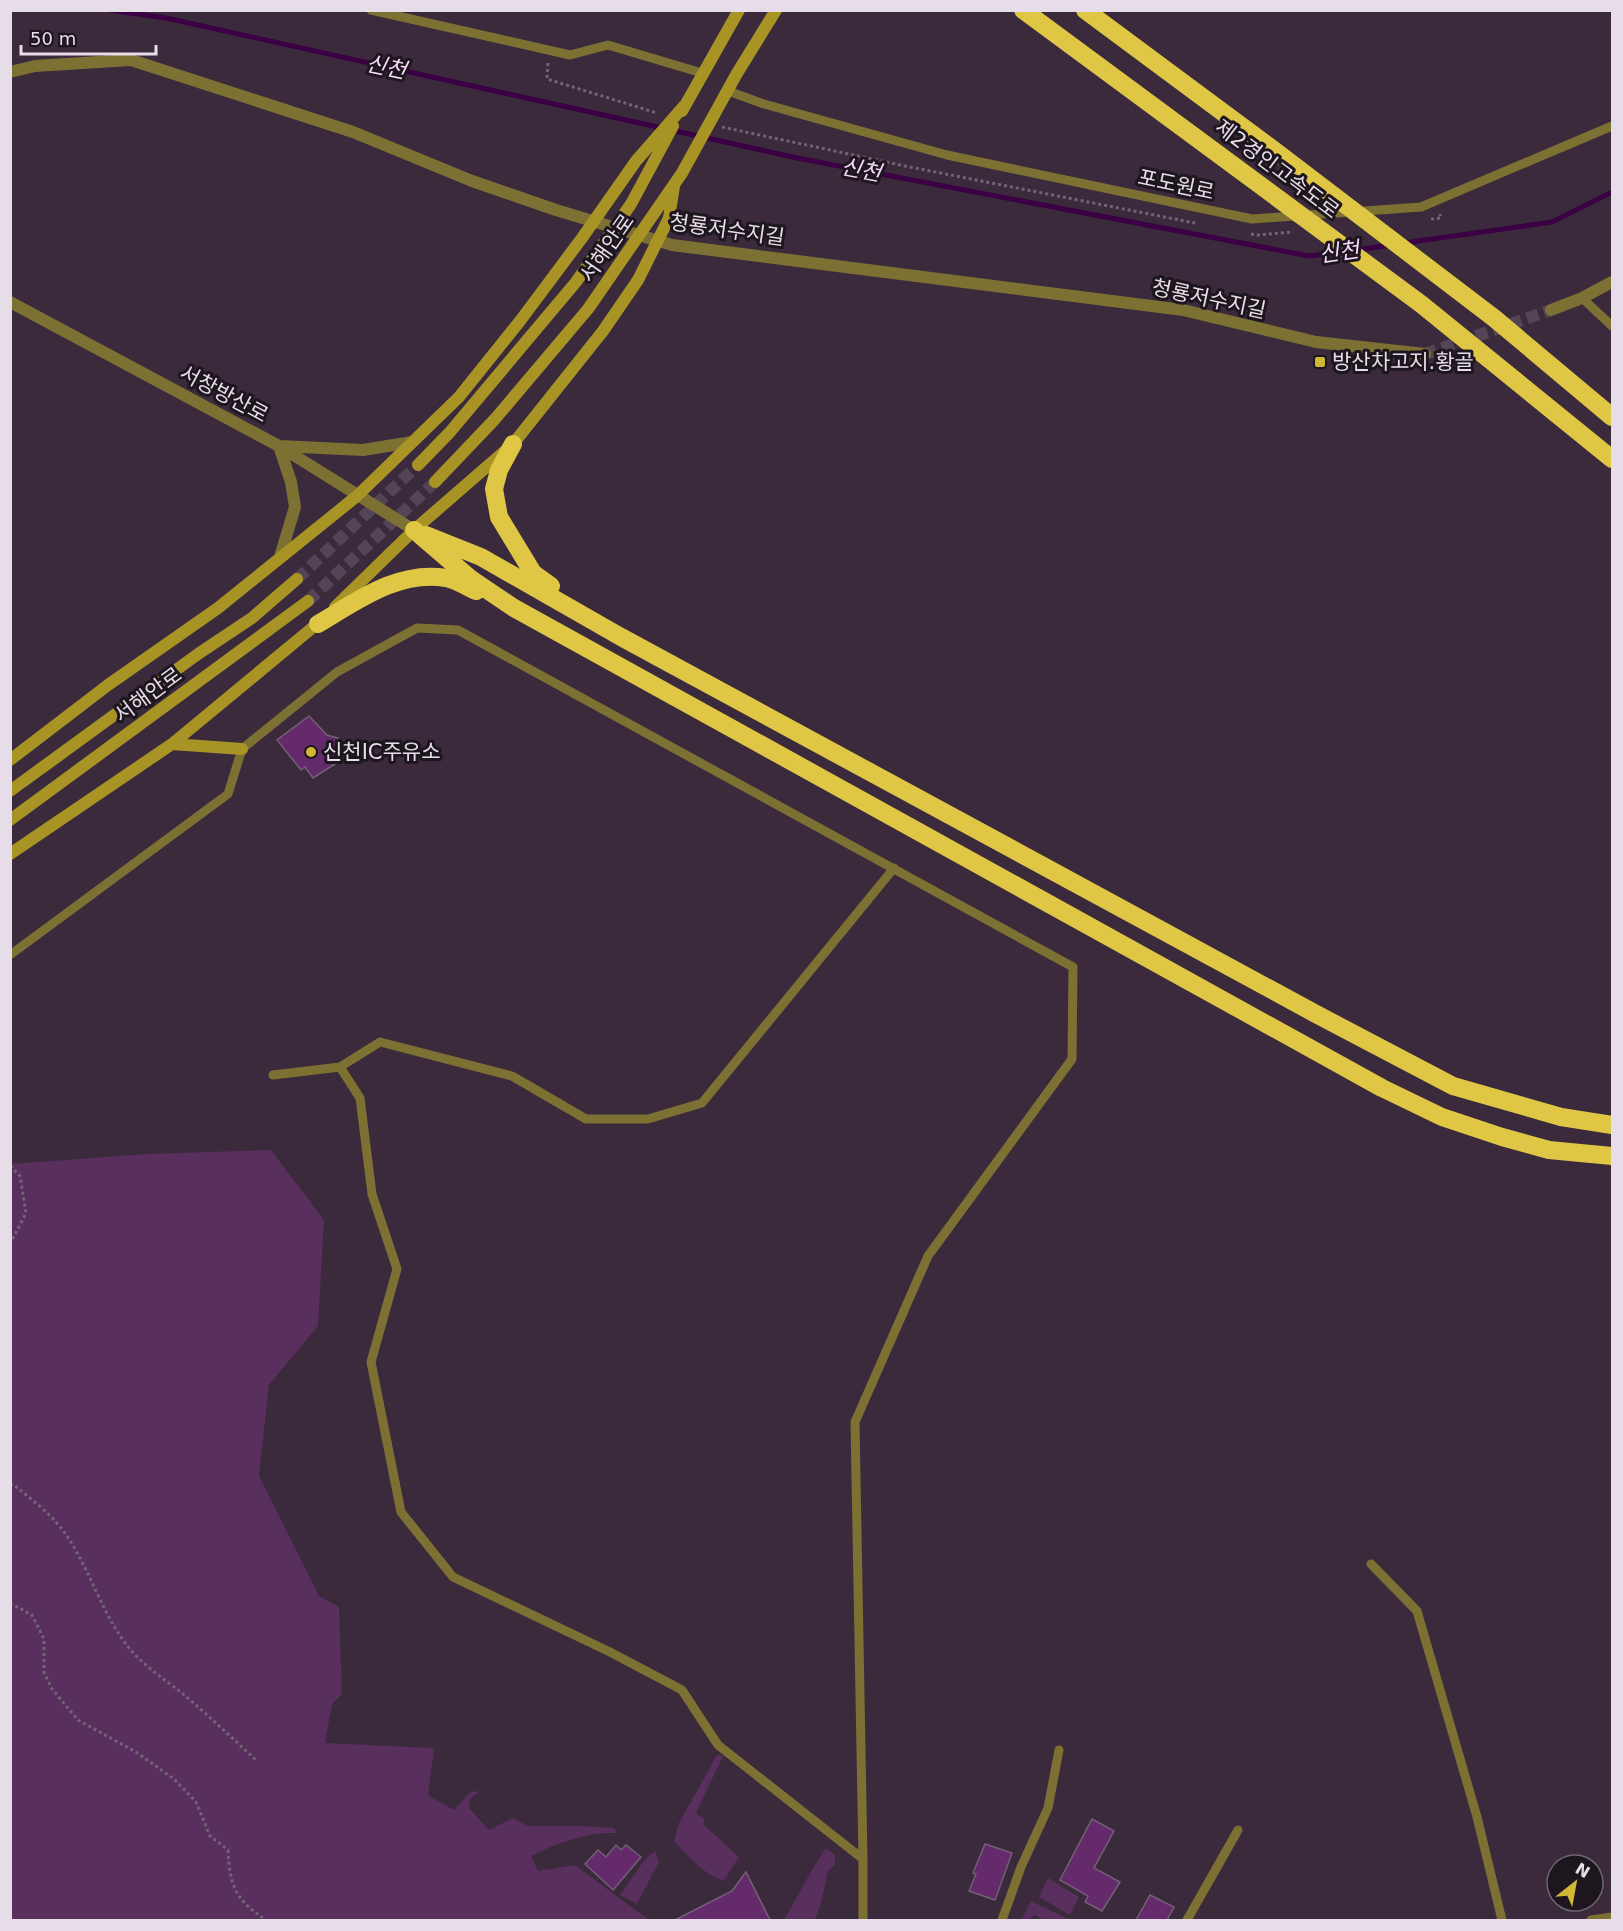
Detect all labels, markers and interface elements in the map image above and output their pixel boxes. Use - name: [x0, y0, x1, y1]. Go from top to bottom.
- scale bar: [21, 18, 156, 56]
- text: 50 m: [30, 28, 76, 49]
- water label: 신천: [364, 51, 411, 84]
- street label: 제2경인고속도로: [1210, 115, 1344, 223]
- water label: 신천: [839, 154, 886, 187]
- street label: 포도원로: [1136, 165, 1216, 205]
- street label: 서해안로: [575, 209, 639, 287]
- street label: 청룡저수지길: [668, 210, 786, 250]
- water label: 신천: [1317, 236, 1364, 267]
- street label: 청룡저수지길: [1150, 275, 1268, 323]
- place label: 방산차고지.황골: [1332, 350, 1474, 374]
- marker: 방산차고지.황골: [1313, 355, 1327, 369]
- street label: 서창방산로: [176, 361, 272, 427]
- street label: 서해안로: [110, 663, 186, 727]
- place label: 신천IC주유소: [323, 740, 440, 764]
- marker: 신천IC주유소: [304, 745, 318, 759]
- north arrow: [1545, 1853, 1605, 1913]
- text: N: [1572, 1859, 1593, 1882]

